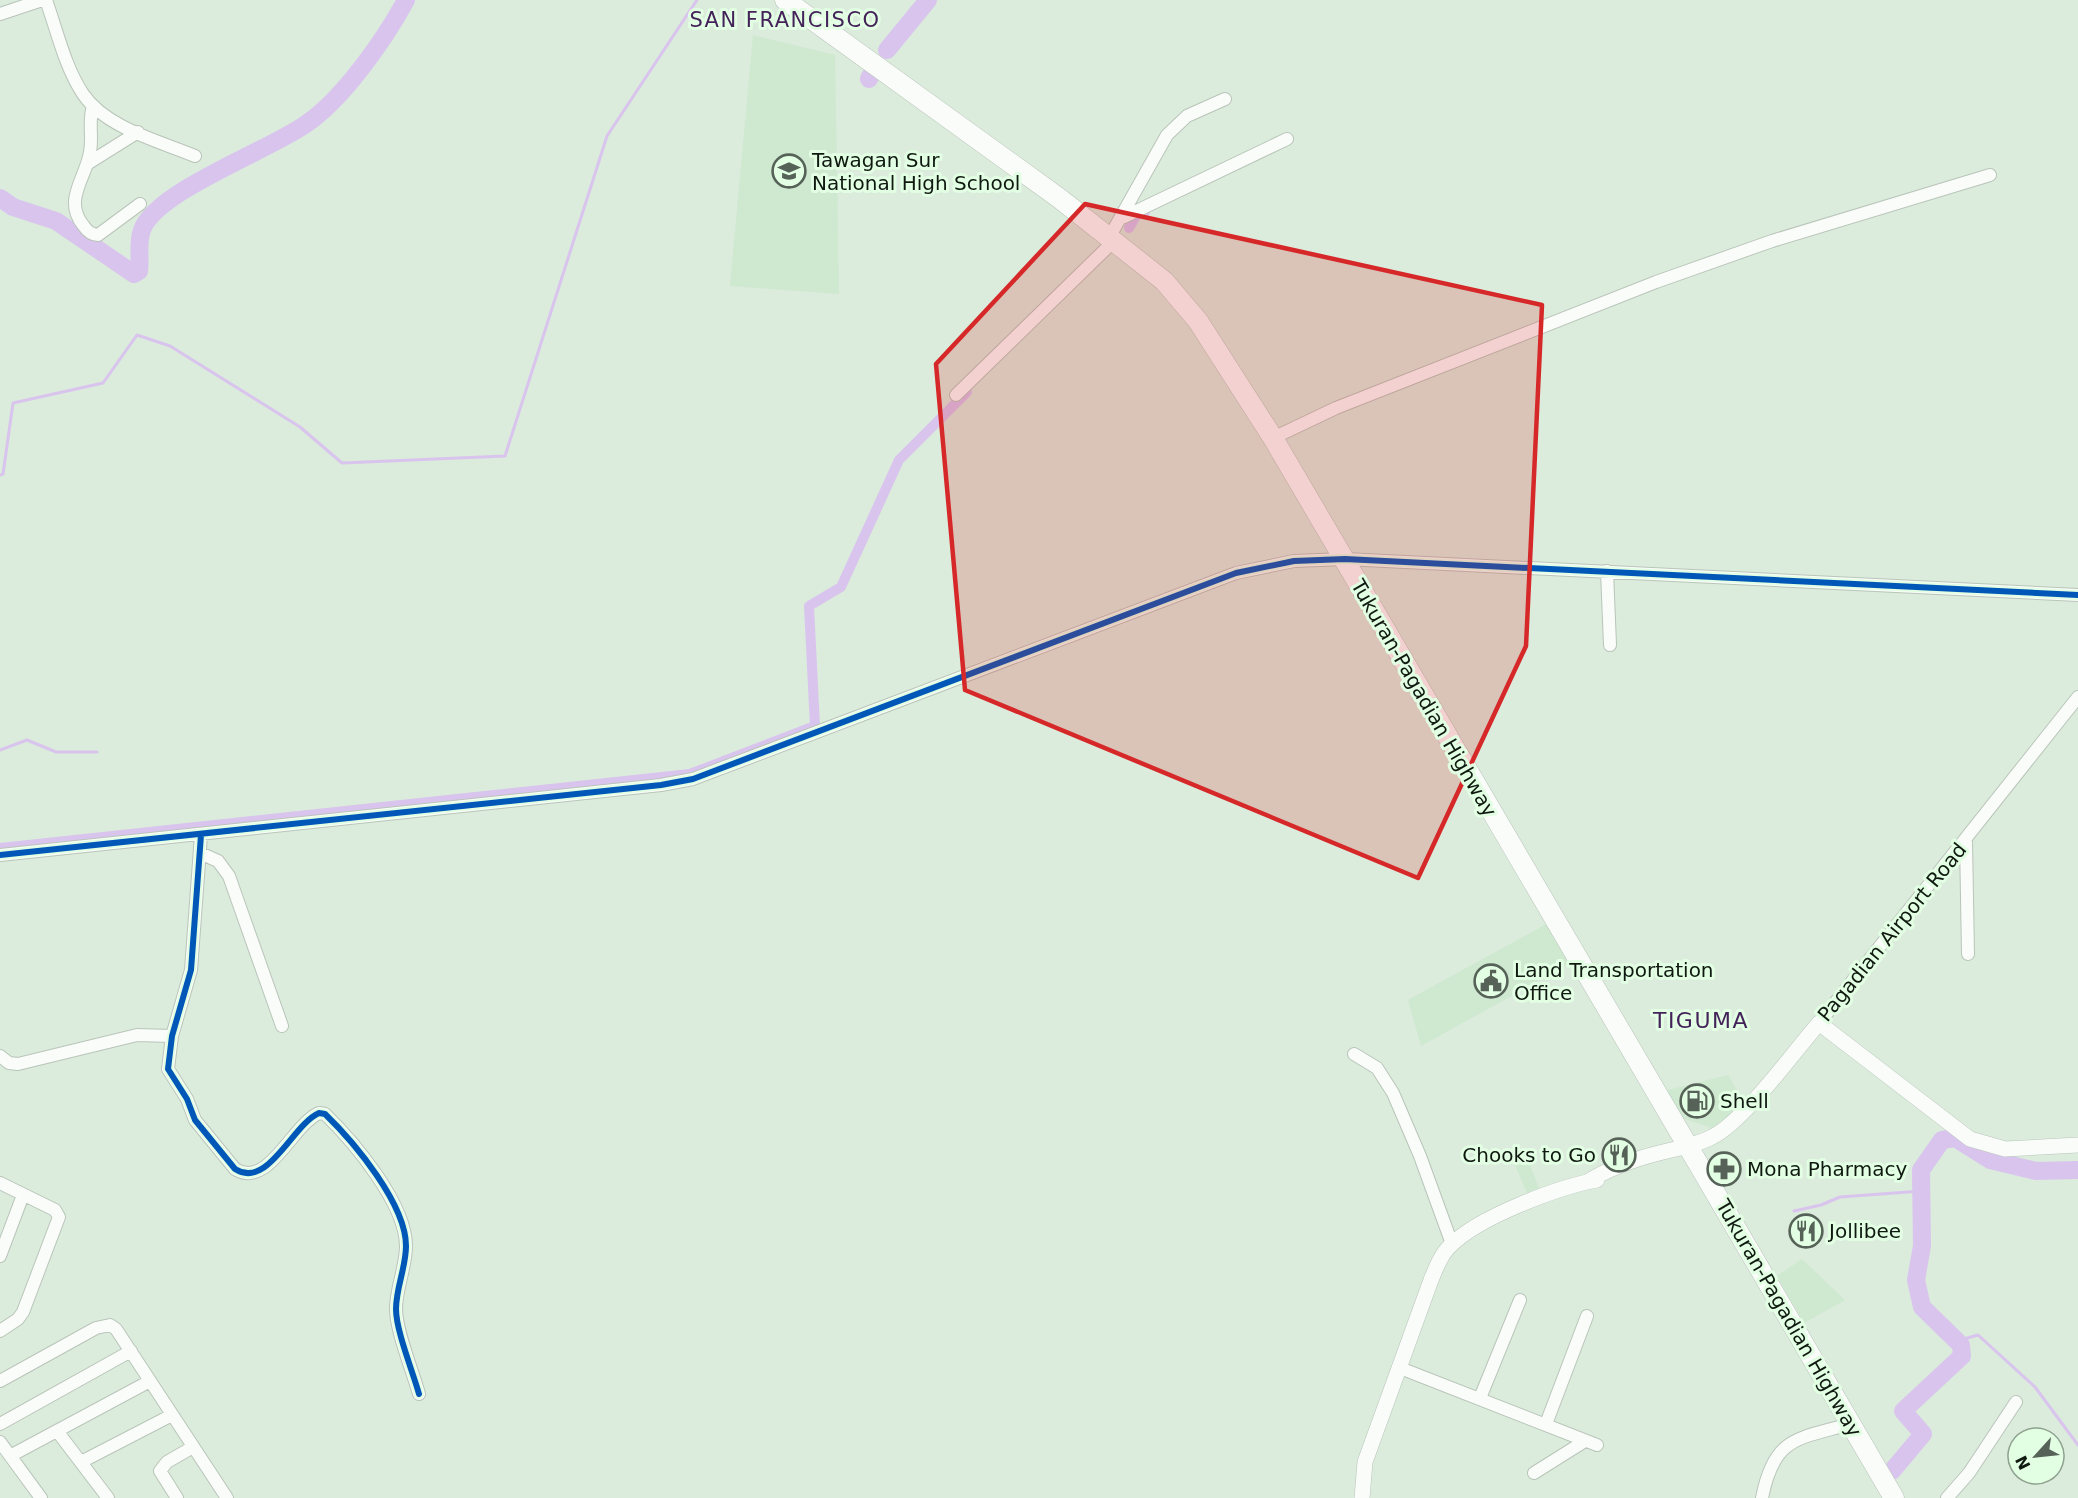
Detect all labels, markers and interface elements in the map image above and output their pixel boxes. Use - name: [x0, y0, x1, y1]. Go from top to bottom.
- district label: SAN FRANCISCO: [689, 8, 881, 32]
- place label: Tawagan Sur National High School: [811, 148, 1020, 195]
- school or university icon: Tawagan Sur National High School: [771, 153, 807, 189]
- street label: Tukuran-Pagadian Highway: [1346, 574, 1502, 821]
- street label: Pagadian Airport Road: [1813, 838, 1971, 1026]
- place label: Land Transportation Office: [1514, 958, 1714, 1005]
- public building icon: Land Transportation Office: [1473, 963, 1509, 999]
- district label: TIGUMA: [1652, 1008, 1749, 1033]
- fuel station icon: Shell: [1679, 1083, 1715, 1119]
- place label: Shell: [1720, 1089, 1769, 1113]
- restaurant icon: Chooks to Go: [1601, 1137, 1637, 1173]
- place label: Chooks to Go: [1462, 1143, 1596, 1167]
- pharmacy icon: Mona Pharmacy: [1706, 1151, 1742, 1187]
- place label: Mona Pharmacy: [1747, 1157, 1907, 1181]
- street label: Tukuran-Pagadian Highway: [1711, 1194, 1867, 1441]
- restaurant icon: Jollibee: [1788, 1213, 1824, 1249]
- place label: Jollibee: [1827, 1219, 1901, 1243]
- north arrow: [2006, 1426, 2066, 1486]
- text: N: [2012, 1452, 2035, 1473]

